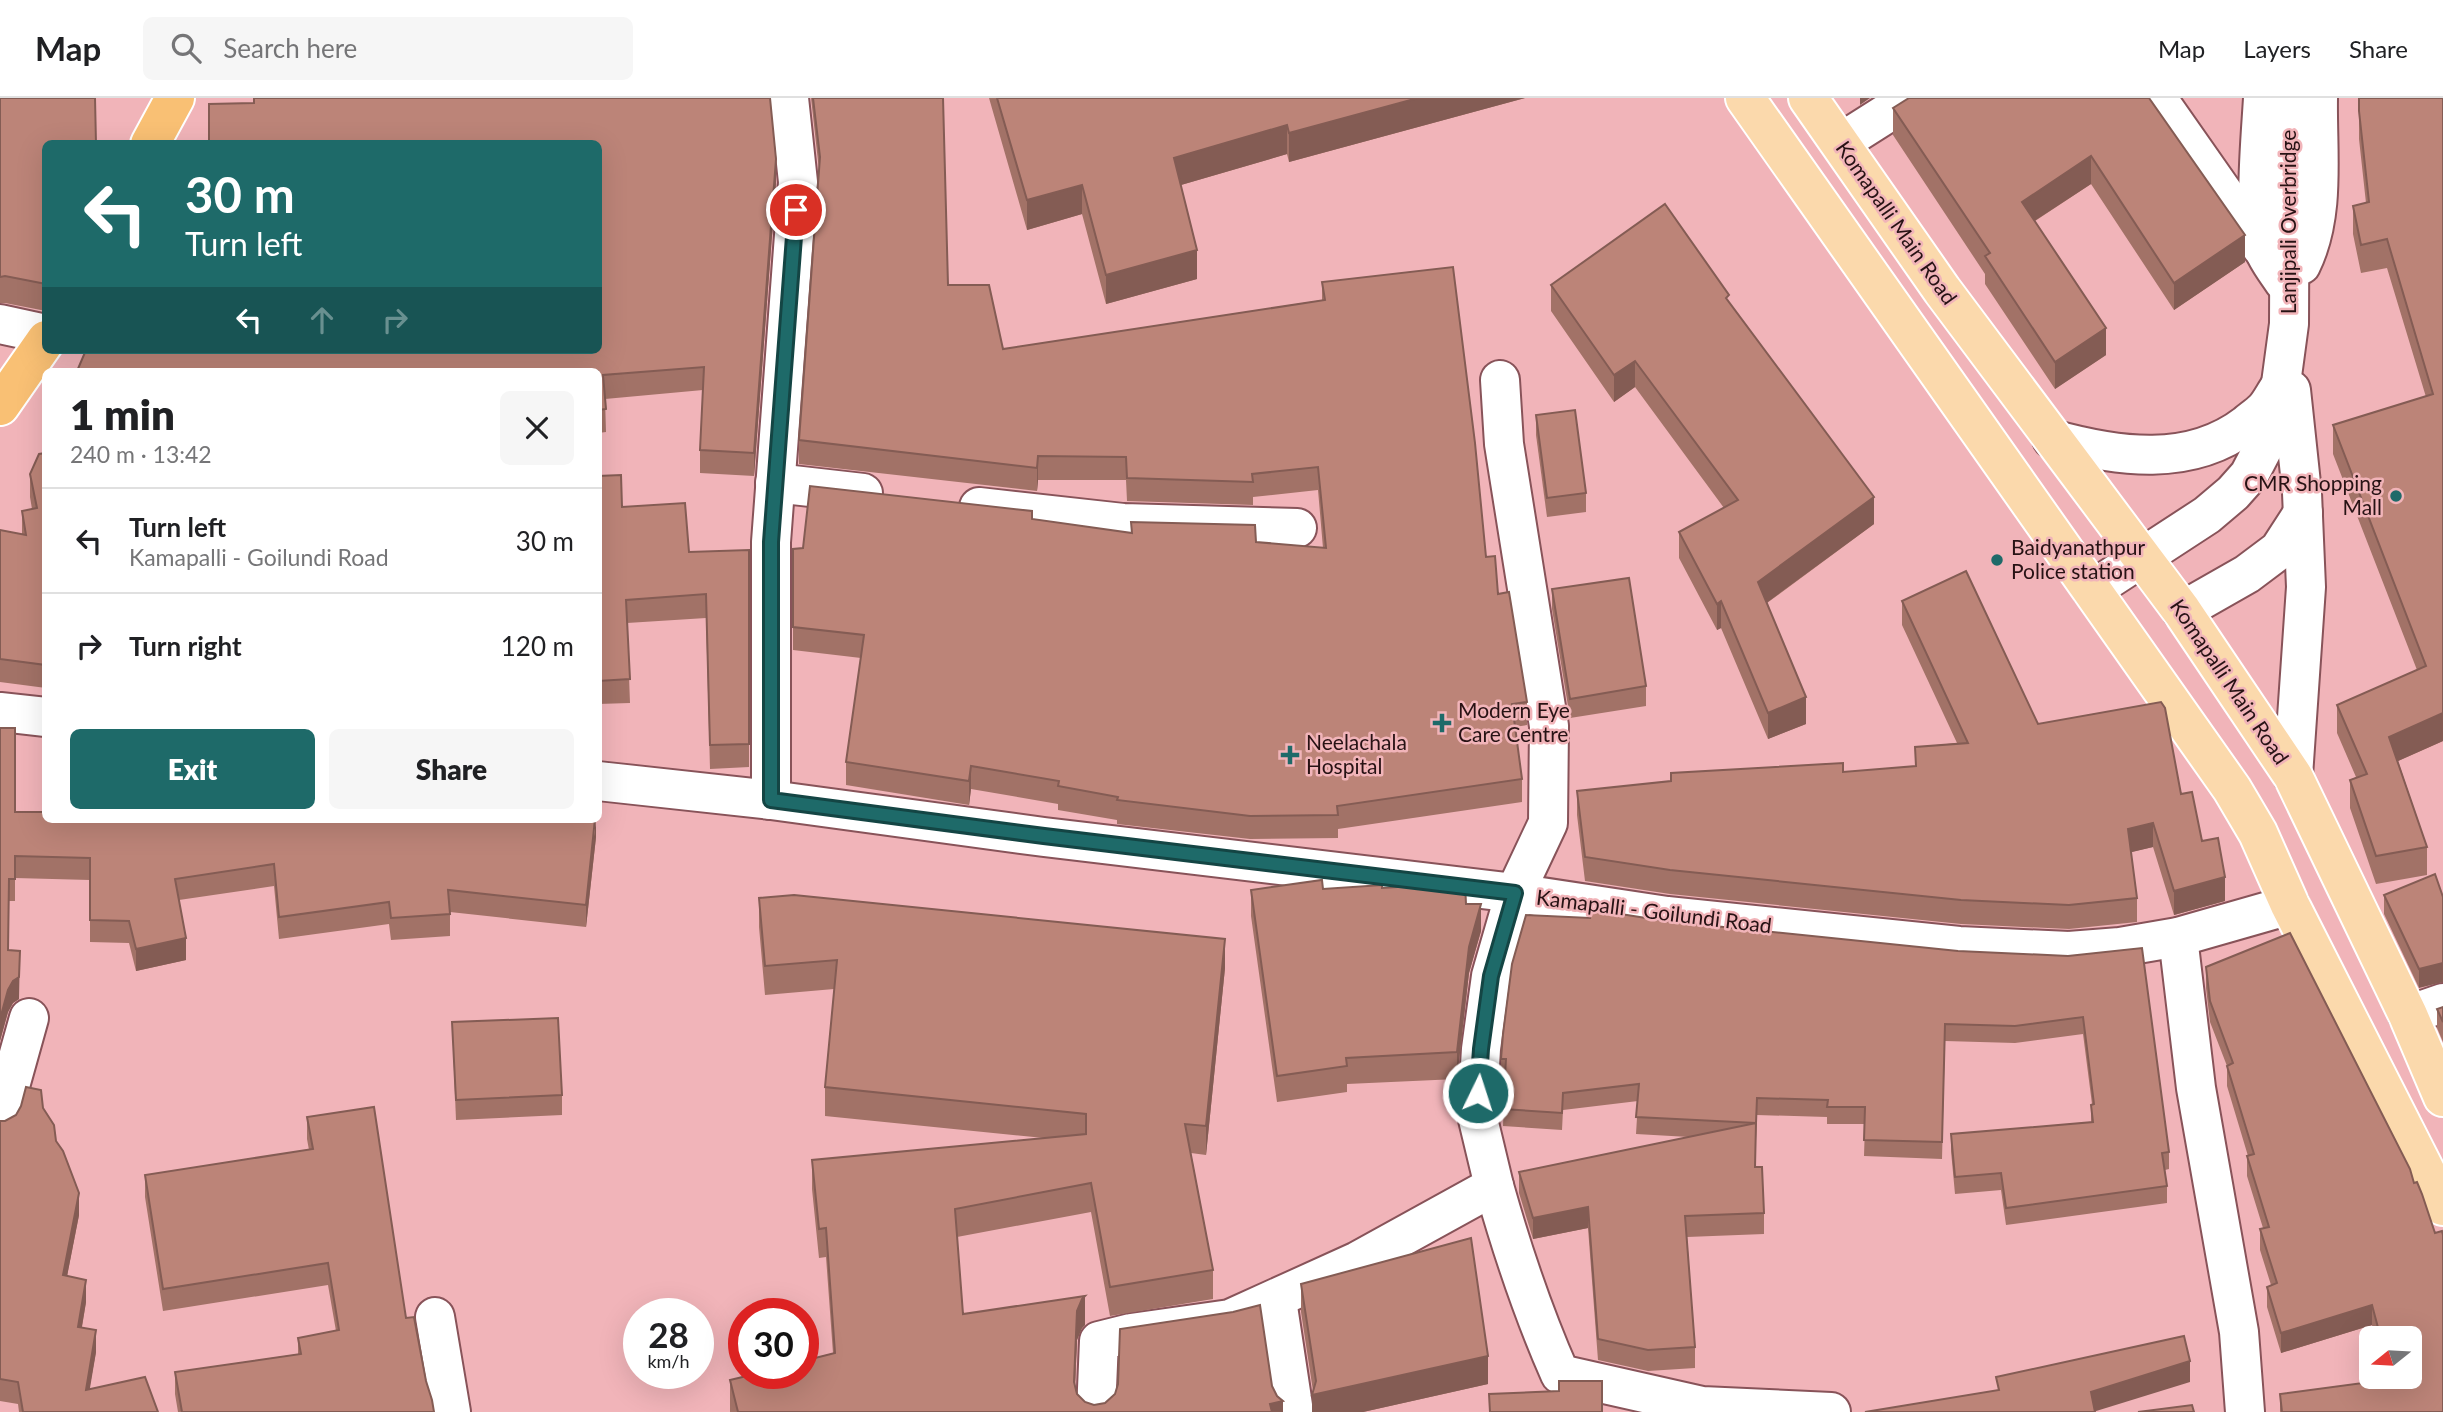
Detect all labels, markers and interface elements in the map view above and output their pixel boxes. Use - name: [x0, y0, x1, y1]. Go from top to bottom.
- search box: [143, 17, 633, 80]
- text: Map: [35, 28, 101, 68]
- icon: search: [167, 29, 205, 67]
- text: Search here: [223, 32, 357, 64]
- text: Map: [2158, 34, 2205, 63]
- text: Layers: [2243, 34, 2311, 63]
- text: Share: [2349, 34, 2408, 63]
- street label: Lanjipali Overbridge: [2275, 130, 2300, 314]
- street label: Komapalli Main Road: [1831, 136, 1963, 309]
- text: 30 m: [185, 165, 295, 223]
- icon: left: [70, 168, 161, 259]
- pin: [766, 180, 826, 240]
- icon: arrive: [777, 191, 815, 229]
- text: Turn left: [185, 224, 302, 263]
- icon: left: [230, 301, 268, 339]
- icon: ahead: [303, 301, 341, 339]
- icon: right: [376, 301, 414, 339]
- text: 1 min: [70, 389, 175, 439]
- button: close: [500, 391, 574, 465]
- text: 240 m · 13:42: [70, 440, 212, 468]
- place label: CMR Shopping Mall: [2244, 470, 2382, 519]
- marker: CMR Shopping Mall: [2388, 488, 2404, 504]
- text: Turn left: [129, 511, 226, 543]
- icon: left: [70, 522, 108, 560]
- text: 30 m: [516, 525, 574, 557]
- place label: Baidyanathpur Police station: [2011, 534, 2145, 583]
- text: Kamapalli - Goilundi Road: [129, 543, 389, 571]
- marker: Baidyanathpur Police station: [1989, 552, 2005, 568]
- street label: Komapalli Main Road: [2166, 594, 2295, 768]
- icon: right: [70, 627, 108, 665]
- text: Turn right: [129, 630, 242, 662]
- text: 120 m: [501, 630, 574, 662]
- place label: Modern Eye Care Centre: [1458, 697, 1570, 746]
- marker: Modern Eye Care Centre: [1432, 713, 1452, 733]
- button: Exit: [70, 729, 315, 809]
- button: Share: [329, 729, 574, 809]
- place label: Neelachala Hospital: [1306, 729, 1407, 778]
- marker: Neelachala Hospital: [1280, 745, 1300, 765]
- street label: Kamapalli - Goilundi Road: [1535, 884, 1773, 937]
- position arrow: [1441, 1056, 1515, 1130]
- speed limit sign: 30: [728, 1298, 819, 1389]
- text: 28: [648, 1313, 689, 1355]
- north arrow: [2359, 1326, 2422, 1390]
- map controls: [2359, 1326, 2422, 1389]
- text: km/h: [647, 1350, 690, 1372]

